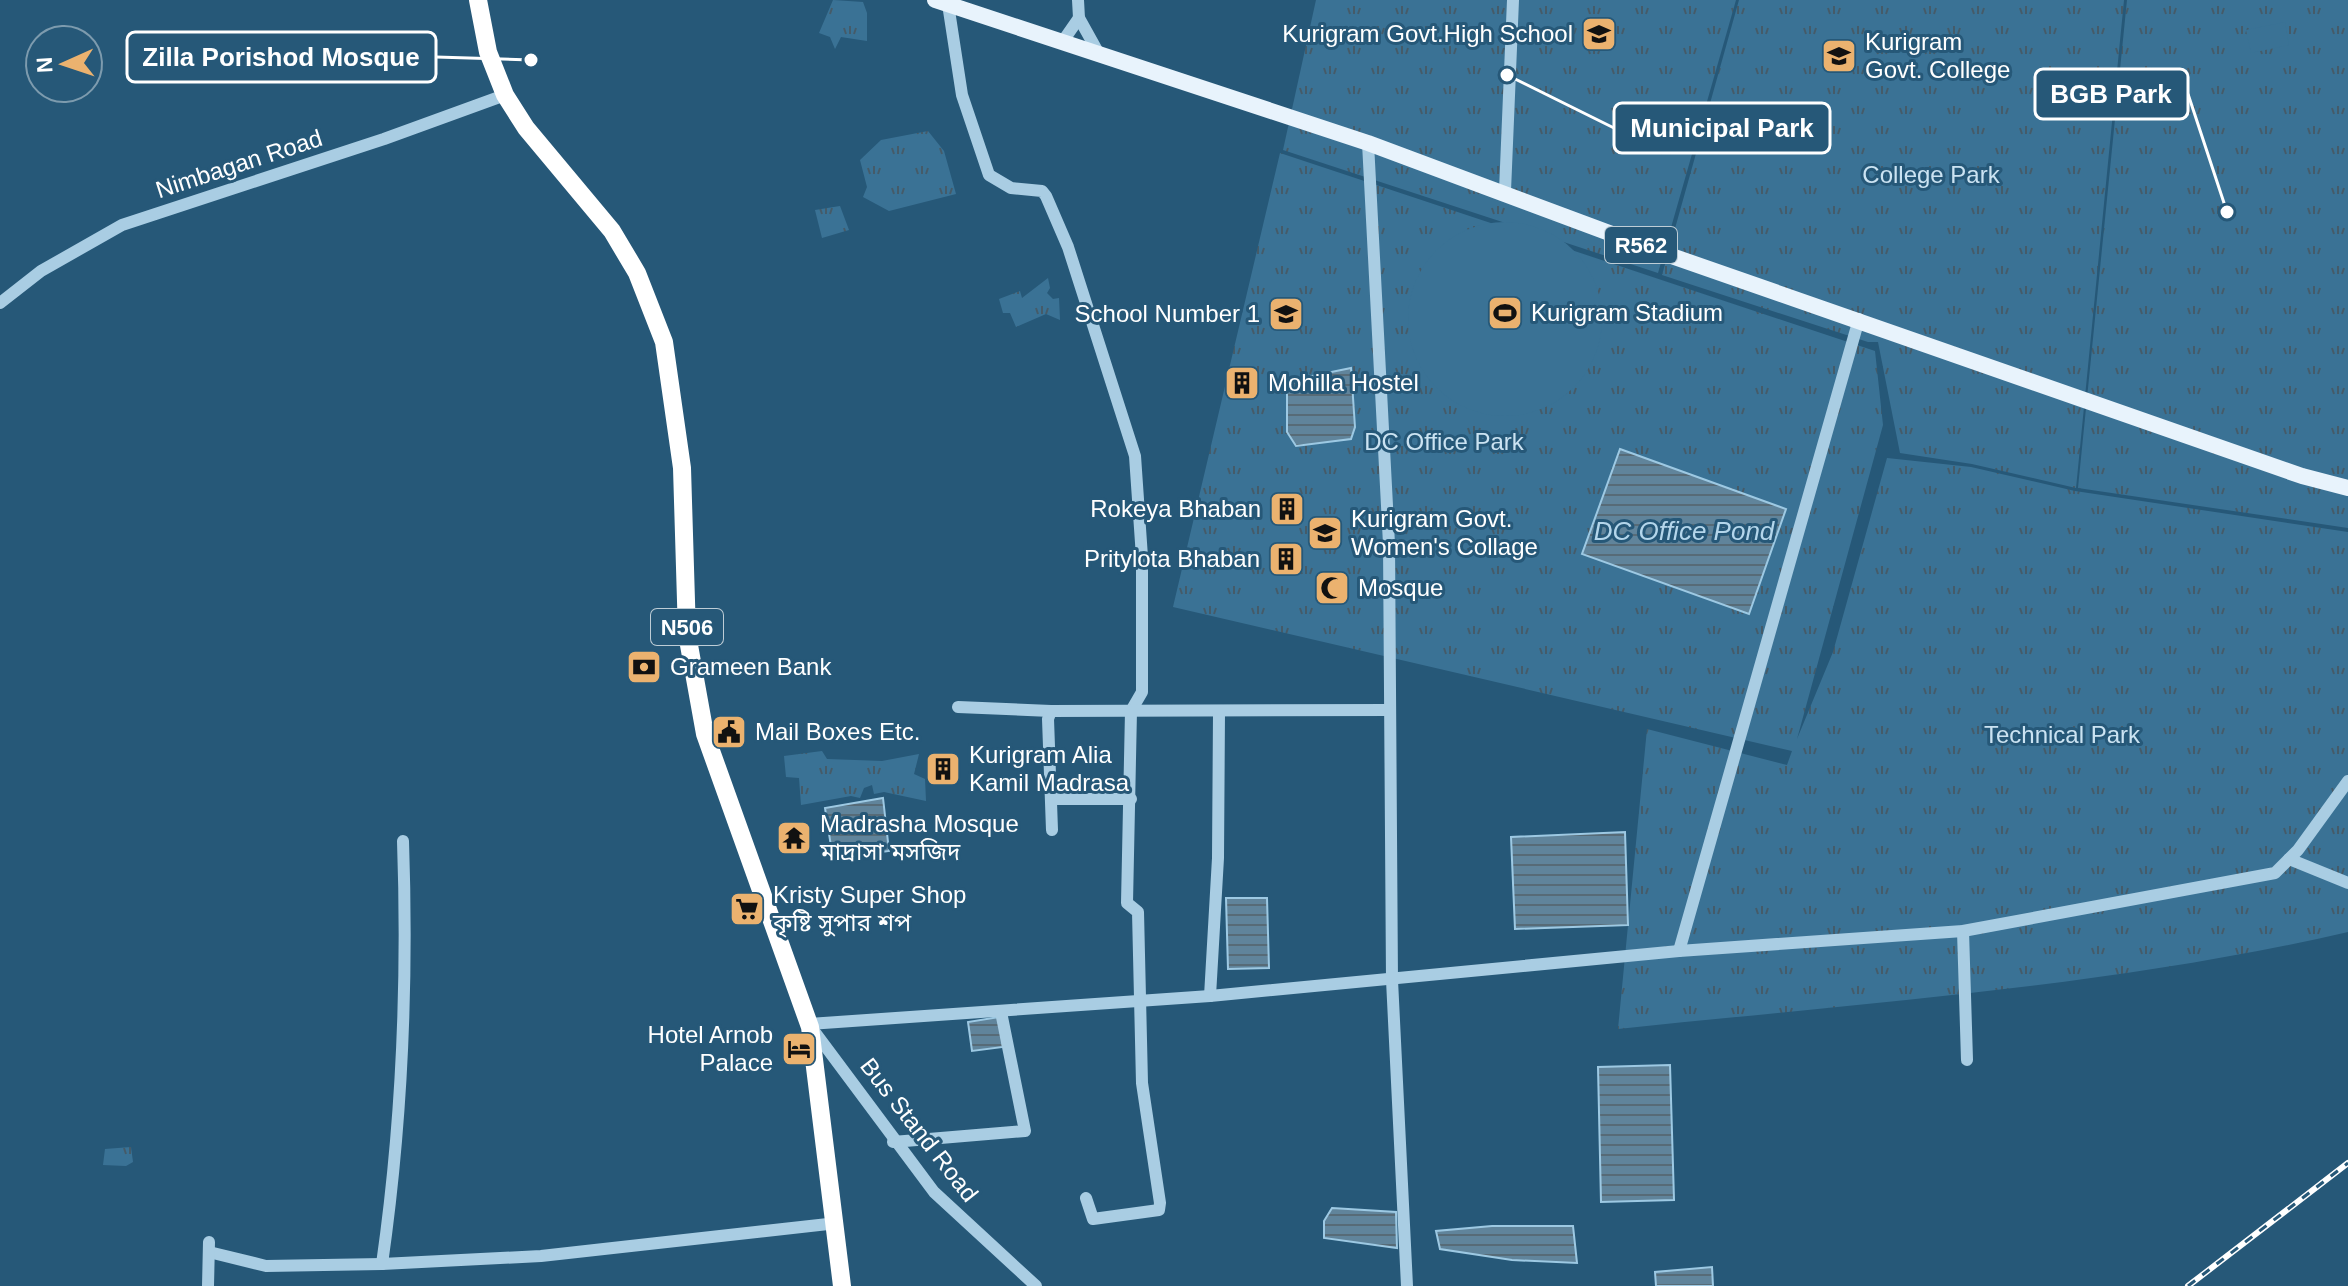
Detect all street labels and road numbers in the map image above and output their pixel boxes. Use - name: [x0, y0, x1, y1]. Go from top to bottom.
- street label: Nimbagan Road: [152, 124, 325, 203]
- road number: R562: [1605, 227, 1677, 263]
- road number: N506: [651, 609, 723, 645]
- street label: Bus Stand Road: [855, 1053, 984, 1207]

